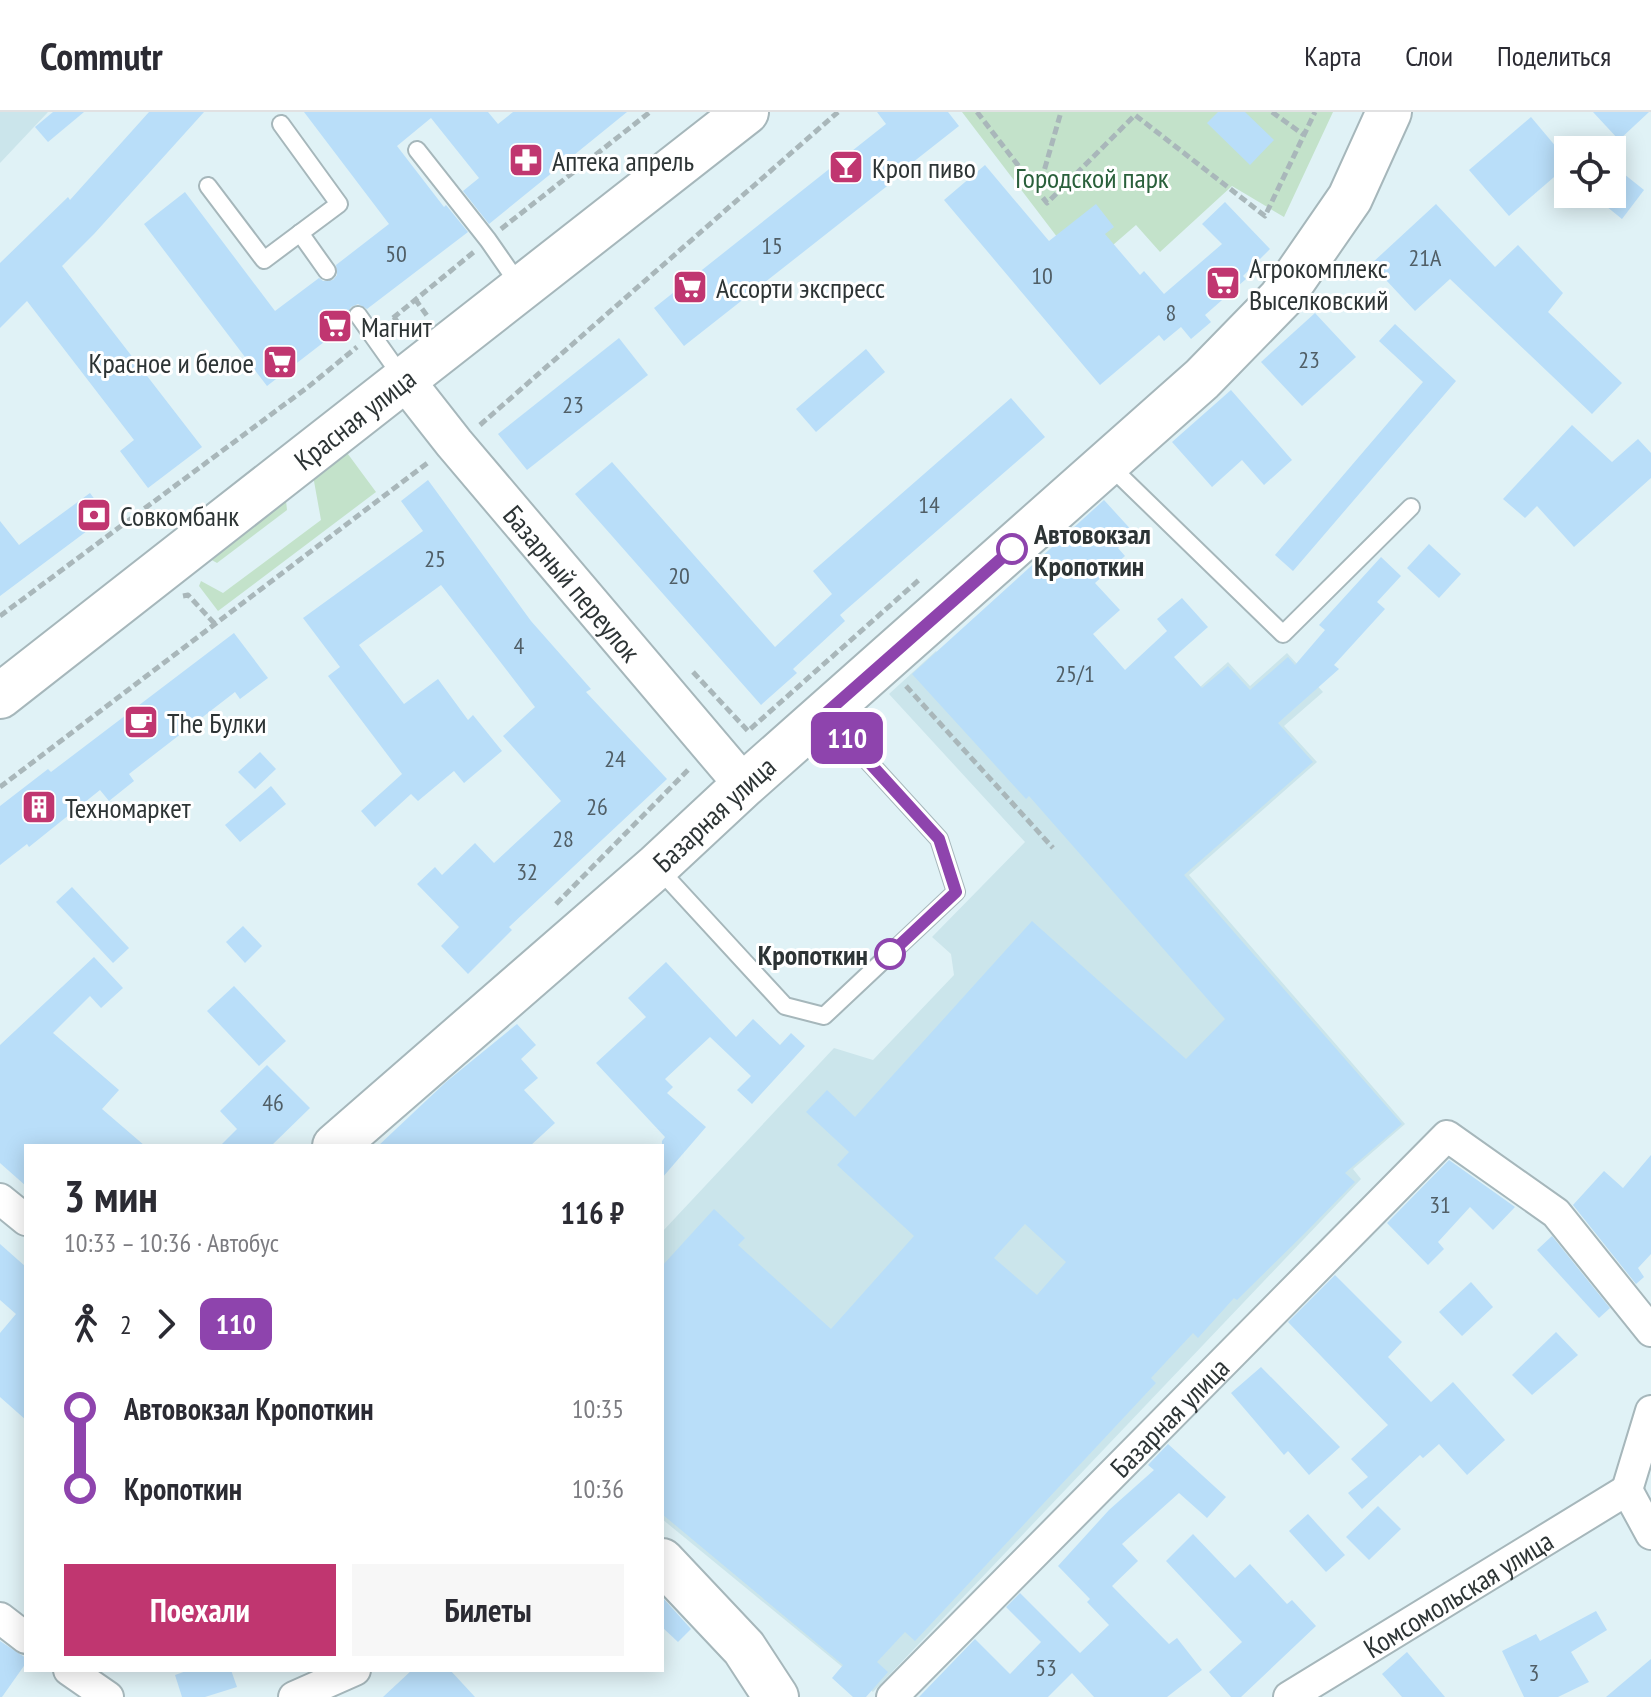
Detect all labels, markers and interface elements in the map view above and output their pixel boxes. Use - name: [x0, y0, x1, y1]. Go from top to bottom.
- text: Commutr: [40, 31, 163, 80]
- text: Карта: [1304, 37, 1361, 74]
- text: Слои: [1405, 37, 1453, 74]
- text: Поделиться: [1497, 37, 1611, 74]
- map controls: [1554, 136, 1626, 208]
- button: locate: [1554, 136, 1626, 208]
- pharmacy icon: Аптека апрель: [507, 141, 545, 179]
- place label: Аптека апрель: [552, 142, 694, 179]
- bar icon: Кроп пиво: [827, 148, 865, 186]
- place label: Кроп пиво: [872, 149, 976, 186]
- park label: Городской парк: [1015, 159, 1169, 196]
- house number: 15: [761, 230, 783, 261]
- house number: 50: [385, 238, 407, 269]
- house number: 21А: [1409, 242, 1442, 273]
- place label: Агрокомплекс Выселковский: [1249, 249, 1389, 318]
- house number: 10: [1031, 260, 1053, 291]
- supermarket icon: Агрокомплекс Выселковский: [1204, 264, 1242, 302]
- supermarket icon: Ассорти экспресс: [671, 268, 709, 306]
- place label: Ассорти экспресс: [716, 269, 885, 306]
- house number: 8: [1166, 297, 1176, 328]
- supermarket icon: Магнит: [316, 307, 354, 345]
- place label: Магнит: [361, 308, 432, 345]
- supermarket icon: Красное и белое: [261, 343, 299, 381]
- place label: Красное и белое: [89, 344, 254, 381]
- house number: 23: [1298, 344, 1320, 375]
- street label: Красная улица: [286, 359, 423, 478]
- house number: 23: [562, 389, 584, 420]
- house number: 14: [918, 489, 940, 520]
- bank icon: Совкомбанк: [75, 496, 113, 534]
- place label: Совкомбанк: [120, 497, 239, 534]
- street label: Базарный переулок: [496, 497, 650, 669]
- place label: Автовокзал Кропоткин: [1033, 515, 1151, 584]
- marker: Автовокзал Кропоткин: [997, 534, 1027, 564]
- house number: 25: [424, 543, 446, 574]
- house number: 20: [668, 560, 690, 591]
- house number: 4: [514, 630, 525, 661]
- house number: 25/1: [1055, 658, 1095, 689]
- cafe icon: The Булки: [122, 703, 160, 741]
- place label: The Булки: [167, 704, 267, 741]
- line badge: 110: [801, 712, 893, 764]
- text: 110: [827, 719, 867, 756]
- house number: 24: [604, 743, 626, 774]
- street label: Базарная улица: [644, 748, 783, 879]
- building icon: Техномаркет: [20, 788, 58, 826]
- place label: Техномаркет: [65, 789, 191, 826]
- house number: 26: [586, 791, 608, 822]
- house number: 28: [552, 823, 574, 854]
- house number: 32: [516, 856, 538, 887]
- place label: Кропоткин: [758, 936, 868, 973]
- marker: Кропоткин: [875, 939, 905, 969]
- house number: 46: [262, 1087, 284, 1118]
- text: 3 мин: [64, 1167, 158, 1224]
- house number: 31: [1429, 1189, 1451, 1220]
- text: 116 ₽: [560, 1193, 624, 1232]
- text: 10:33 – 10:36 · Автобус: [64, 1226, 279, 1259]
- icon: walk: [64, 1302, 108, 1346]
- icon: forward: [144, 1302, 188, 1346]
- text: 110: [216, 1305, 256, 1342]
- text: 2: [120, 1308, 132, 1341]
- street label: Базарная улица: [1102, 1349, 1237, 1485]
- text: Автовокзал Кропоткин: [124, 1389, 374, 1428]
- text: 10:35: [572, 1392, 624, 1425]
- text: Кропоткин: [124, 1469, 242, 1508]
- text: 10:36: [572, 1472, 624, 1505]
- street label: Комсомольская улица: [1356, 1522, 1559, 1666]
- button: Поехали: [64, 1564, 336, 1656]
- button: Билеты: [352, 1564, 624, 1656]
- house number: 53: [1035, 1652, 1057, 1683]
- house number: 3: [1529, 1657, 1539, 1688]

